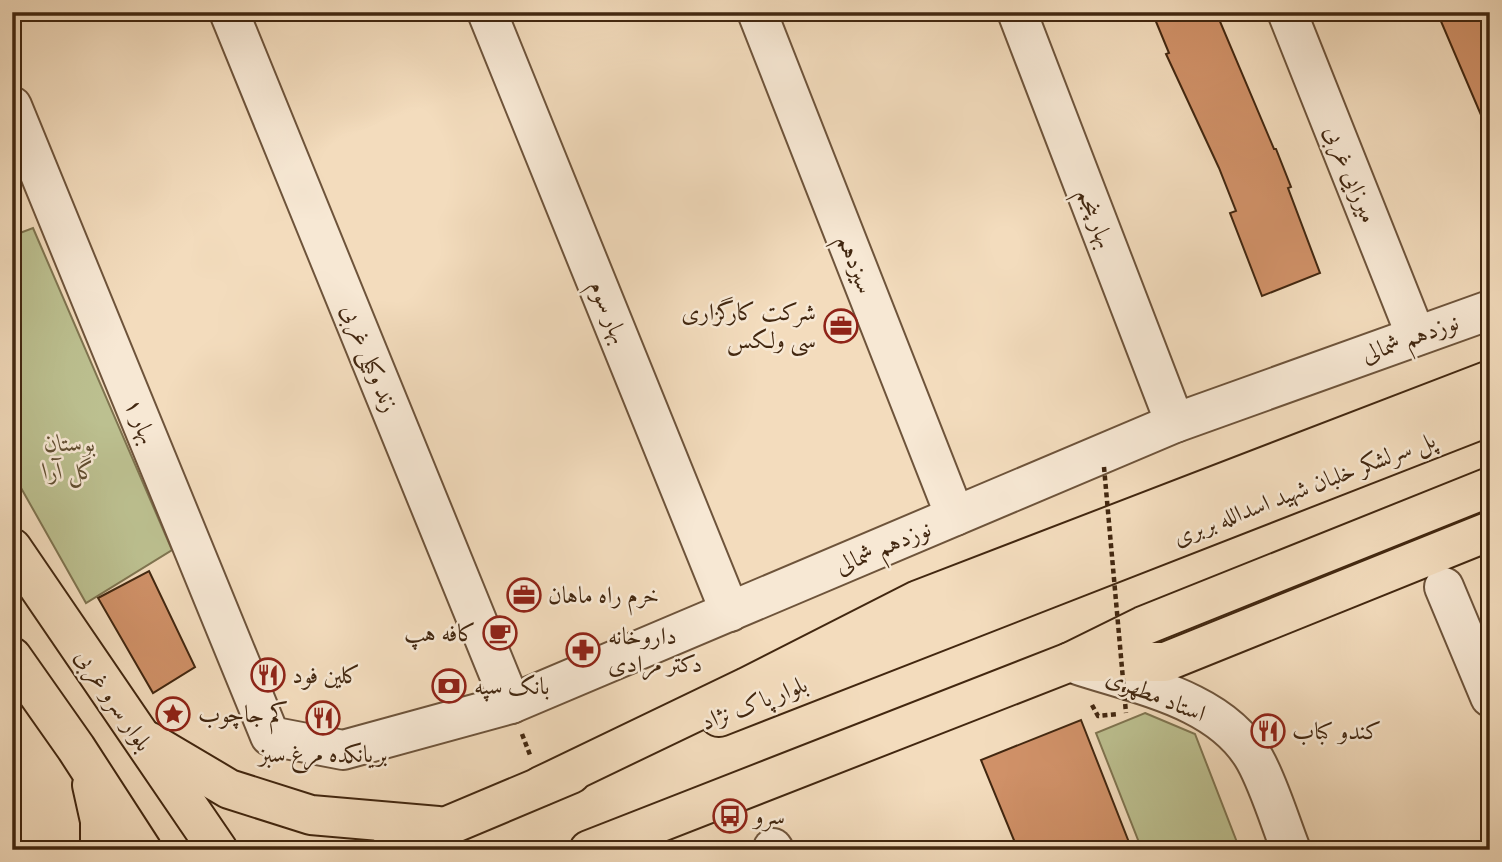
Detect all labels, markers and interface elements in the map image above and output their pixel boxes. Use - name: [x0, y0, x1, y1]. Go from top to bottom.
- street label: میرزایی غربی: [1316, 120, 1387, 228]
- street label: بهار پنجم: [1064, 183, 1124, 255]
- street label: سیزدهم: [825, 229, 884, 300]
- street label: بهار سوم: [577, 275, 638, 350]
- place label: شرکت کارگزاری سی ولکس: [681, 294, 816, 357]
- street label: زند وکیلی غربی: [333, 298, 408, 417]
- street label: نوزدهم شمالی: [1356, 304, 1465, 376]
- office icon: شرکت کارگزاری سی ولکس: [822, 307, 860, 345]
- street label: بهار ۱: [116, 392, 167, 449]
- street label: پل سرلشکر خلبان شهید اسدالله بربری: [1168, 421, 1441, 554]
- park label: بوستان گل‌ آرا: [41, 425, 97, 488]
- street label: نوزدهم شمالی: [829, 511, 938, 587]
- office icon: خرم راه ماهان: [505, 576, 543, 614]
- place label: خرم راه ماهان: [548, 577, 659, 616]
- cafe icon: کافه هپ: [481, 614, 519, 652]
- place label: کافه هپ: [404, 615, 476, 650]
- place label: داروخانه دکتر مرادی: [608, 618, 702, 681]
- pharmacy icon: داروخانه دکتر مرادی: [564, 631, 602, 669]
- street label: بلوار سرو غربی: [67, 641, 162, 758]
- restaurant icon: کلین فود: [249, 656, 287, 694]
- place label: کلین فود: [292, 657, 360, 692]
- street label: استاد مطهری: [1101, 659, 1211, 730]
- street label: بلوار پاک نژاد: [695, 666, 812, 739]
- bank icon: بانک سپه: [430, 667, 468, 705]
- place label: بانک سپه: [474, 668, 550, 703]
- place icon: کم جاچوب: [154, 695, 192, 733]
- place label: کم جاچوب: [198, 696, 288, 735]
- restaurant icon: بریانکده مرغ سبز: [304, 699, 342, 737]
- restaurant icon: کندو کباب: [1249, 712, 1287, 750]
- place label: کندو کباب: [1292, 713, 1381, 748]
- place label: بریانکده مرغ سبز: [256, 736, 387, 774]
- bus stop icon: سرو: [711, 797, 749, 835]
- place label: سرو: [751, 798, 785, 833]

